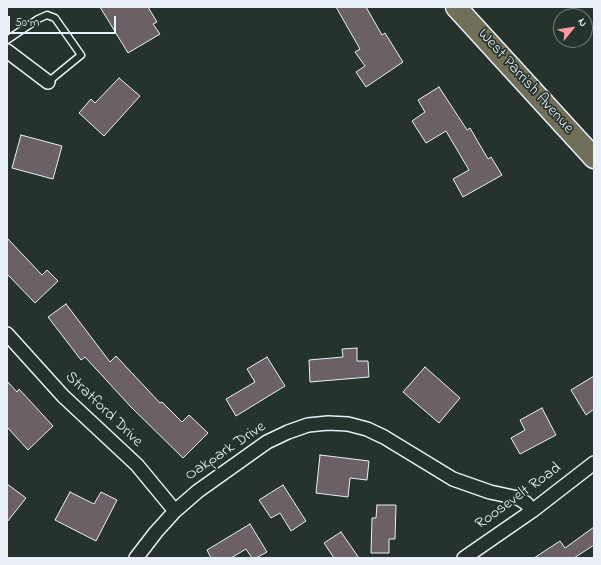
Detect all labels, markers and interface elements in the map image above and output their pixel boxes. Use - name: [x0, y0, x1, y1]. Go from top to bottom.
- scale bar: [10, 8, 118, 34]
- north arrow: [553, 8, 593, 48]
- text: 50 m: [15, 14, 39, 32]
- text: N: [574, 15, 591, 30]
- street label: West Parrish Avenue: [473, 26, 577, 138]
- street label: Stratford Drive: [60, 368, 146, 452]
- street label: Oakpark Drive: [182, 418, 270, 486]
- street label: Roosevelt Road: [472, 459, 566, 535]

